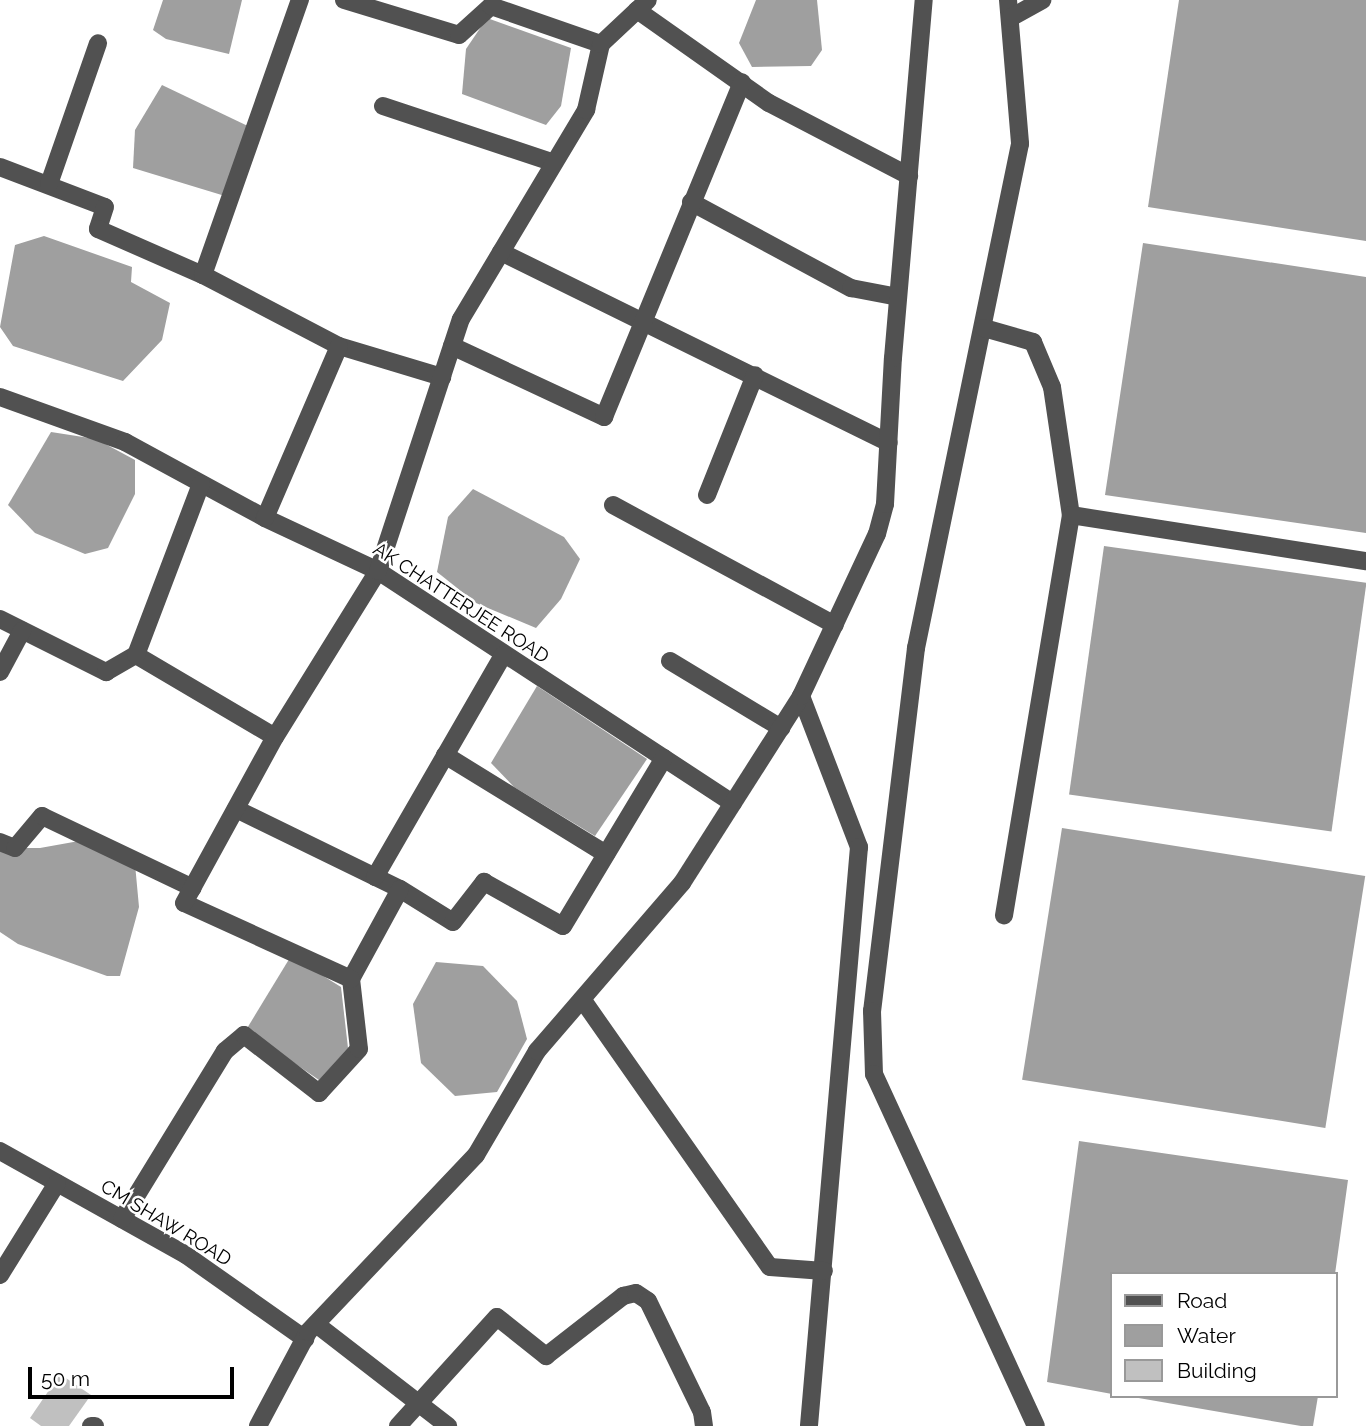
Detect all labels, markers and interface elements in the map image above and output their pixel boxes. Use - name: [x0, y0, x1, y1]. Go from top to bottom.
- street label: AK CHATTERJEE ROAD: [369, 538, 553, 668]
- street label: CM SHAW ROAD: [96, 1175, 236, 1271]
- legend: [1110, 1272, 1338, 1398]
- text: Road: [1177, 1288, 1227, 1313]
- text: Water: [1177, 1323, 1236, 1348]
- scale bar: [32, 1352, 238, 1396]
- text: Building: [1177, 1358, 1257, 1383]
- text: 50 m: [41, 1366, 90, 1391]

